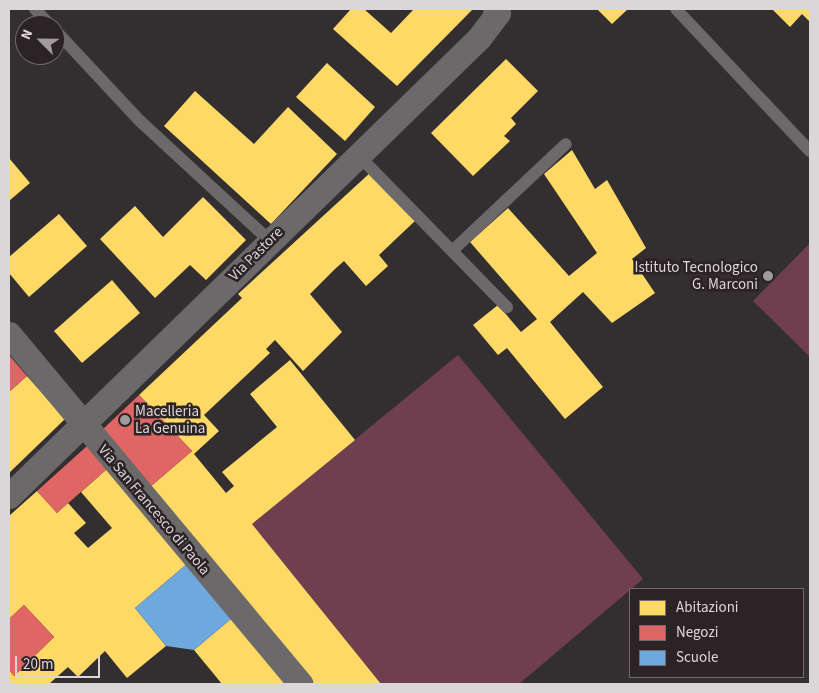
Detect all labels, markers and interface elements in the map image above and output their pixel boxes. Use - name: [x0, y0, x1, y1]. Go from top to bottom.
- north arrow: [15, 15, 65, 65]
- text: N: [16, 26, 38, 43]
- street label: Via Pastore: [225, 223, 287, 285]
- place label: Istituto Tecnologico G. Marconi: [635, 258, 758, 293]
- marker: Istituto Tecnologico G. Marconi: [762, 270, 774, 282]
- place label: Macelleria La Genuina: [135, 402, 205, 437]
- marker: Macelleria La Genuina: [119, 414, 131, 426]
- street label: Via San Francesco di Paola: [94, 441, 214, 579]
- legend: [629, 588, 804, 678]
- text: Abitazioni: [676, 597, 739, 618]
- text: Negozi: [676, 622, 718, 643]
- scale bar: [18, 646, 102, 678]
- text: Scuole: [676, 647, 718, 668]
- text: 20 m: [23, 654, 53, 675]

